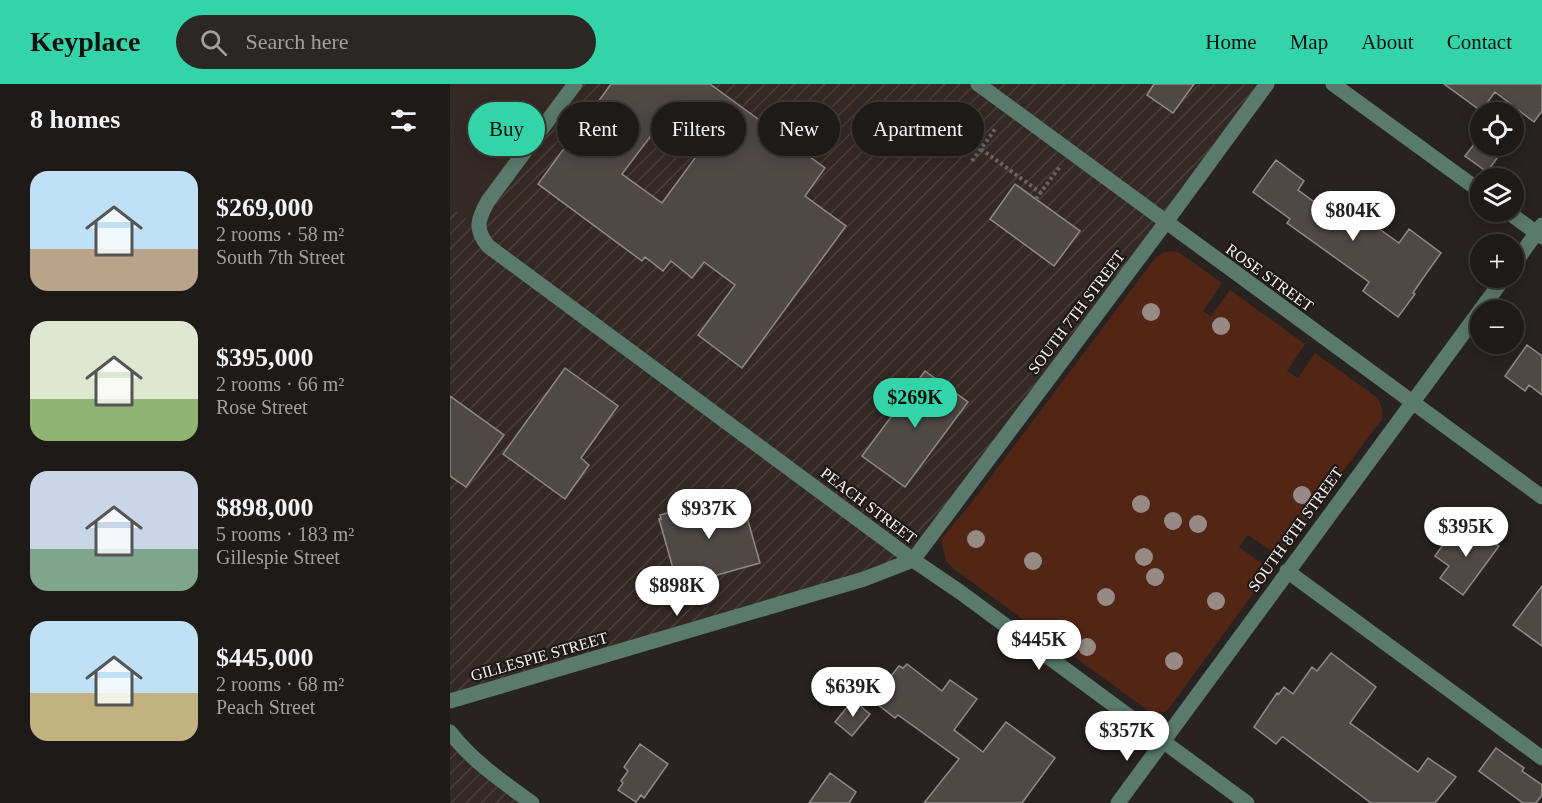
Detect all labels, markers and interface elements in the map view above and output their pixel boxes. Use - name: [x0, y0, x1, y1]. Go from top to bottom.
- search box: [176, 15, 596, 69]
- text: Keyplace: [30, 26, 140, 57]
- icon: search: [197, 26, 230, 59]
- text: Search here: [245, 29, 349, 54]
- text: Home: [1205, 30, 1257, 54]
- text: Map: [1290, 30, 1328, 54]
- text: About: [1361, 30, 1414, 54]
- text: Contact: [1447, 30, 1512, 54]
- chip: Buy: [468, 102, 545, 156]
- chip: Rent: [557, 102, 639, 156]
- chip: Filters: [651, 102, 746, 156]
- chip: New: [758, 102, 840, 156]
- chip: Apartment: [852, 102, 984, 156]
- map controls: [1470, 102, 1524, 354]
- button: locate: [1470, 102, 1524, 156]
- icon: filters: [387, 104, 420, 137]
- text: 8 homes: [30, 105, 120, 134]
- button: layers: [1470, 168, 1524, 222]
- pin: $804K: [1311, 191, 1395, 242]
- text: $269,000: [216, 193, 314, 222]
- icon: home: [78, 195, 150, 267]
- text: $804K: [1325, 199, 1381, 221]
- text: 2 rooms · 58 m²: [216, 223, 344, 245]
- button: +: [1470, 234, 1524, 288]
- street label: ROSE STREET: [1223, 240, 1317, 315]
- text: South 7th Street: [216, 246, 345, 268]
- street label: SOUTH 7TH STREET: [1025, 247, 1128, 377]
- button: −: [1470, 300, 1524, 354]
- text: $395,000: [216, 343, 314, 372]
- icon: home: [78, 345, 150, 417]
- text: 2 rooms · 66 m²: [216, 373, 344, 395]
- pin: $269K: [873, 378, 957, 429]
- text: $269K: [887, 386, 943, 408]
- text: Rose Street: [216, 396, 308, 418]
- street label: PEACH STREET: [818, 464, 920, 547]
- street label: SOUTH 8TH STREET: [1245, 464, 1346, 595]
- pin: $937K: [667, 489, 751, 540]
- text: $898,000: [216, 493, 314, 522]
- icon: home: [78, 495, 150, 567]
- text: $937K: [681, 497, 737, 519]
- pin: $395K: [1424, 507, 1508, 558]
- text: $395K: [1438, 515, 1494, 537]
- text: 5 rooms · 183 m²: [216, 523, 354, 545]
- text: Gillespie Street: [216, 546, 340, 568]
- pin: $898K: [635, 566, 719, 617]
- text: $898K: [649, 574, 705, 596]
- pin: $445K: [997, 620, 1081, 671]
- text: $445K: [1011, 628, 1067, 650]
- street label: GILLESPIE STREET: [469, 629, 610, 684]
- text: $445,000: [216, 643, 314, 672]
- icon: home: [78, 645, 150, 717]
- pin: $639K: [811, 667, 895, 718]
- text: 2 rooms · 68 m²: [216, 673, 344, 695]
- text: $639K: [825, 675, 881, 697]
- text: Peach Street: [216, 696, 315, 718]
- pin: $357K: [1085, 711, 1169, 762]
- text: $357K: [1099, 719, 1155, 741]

